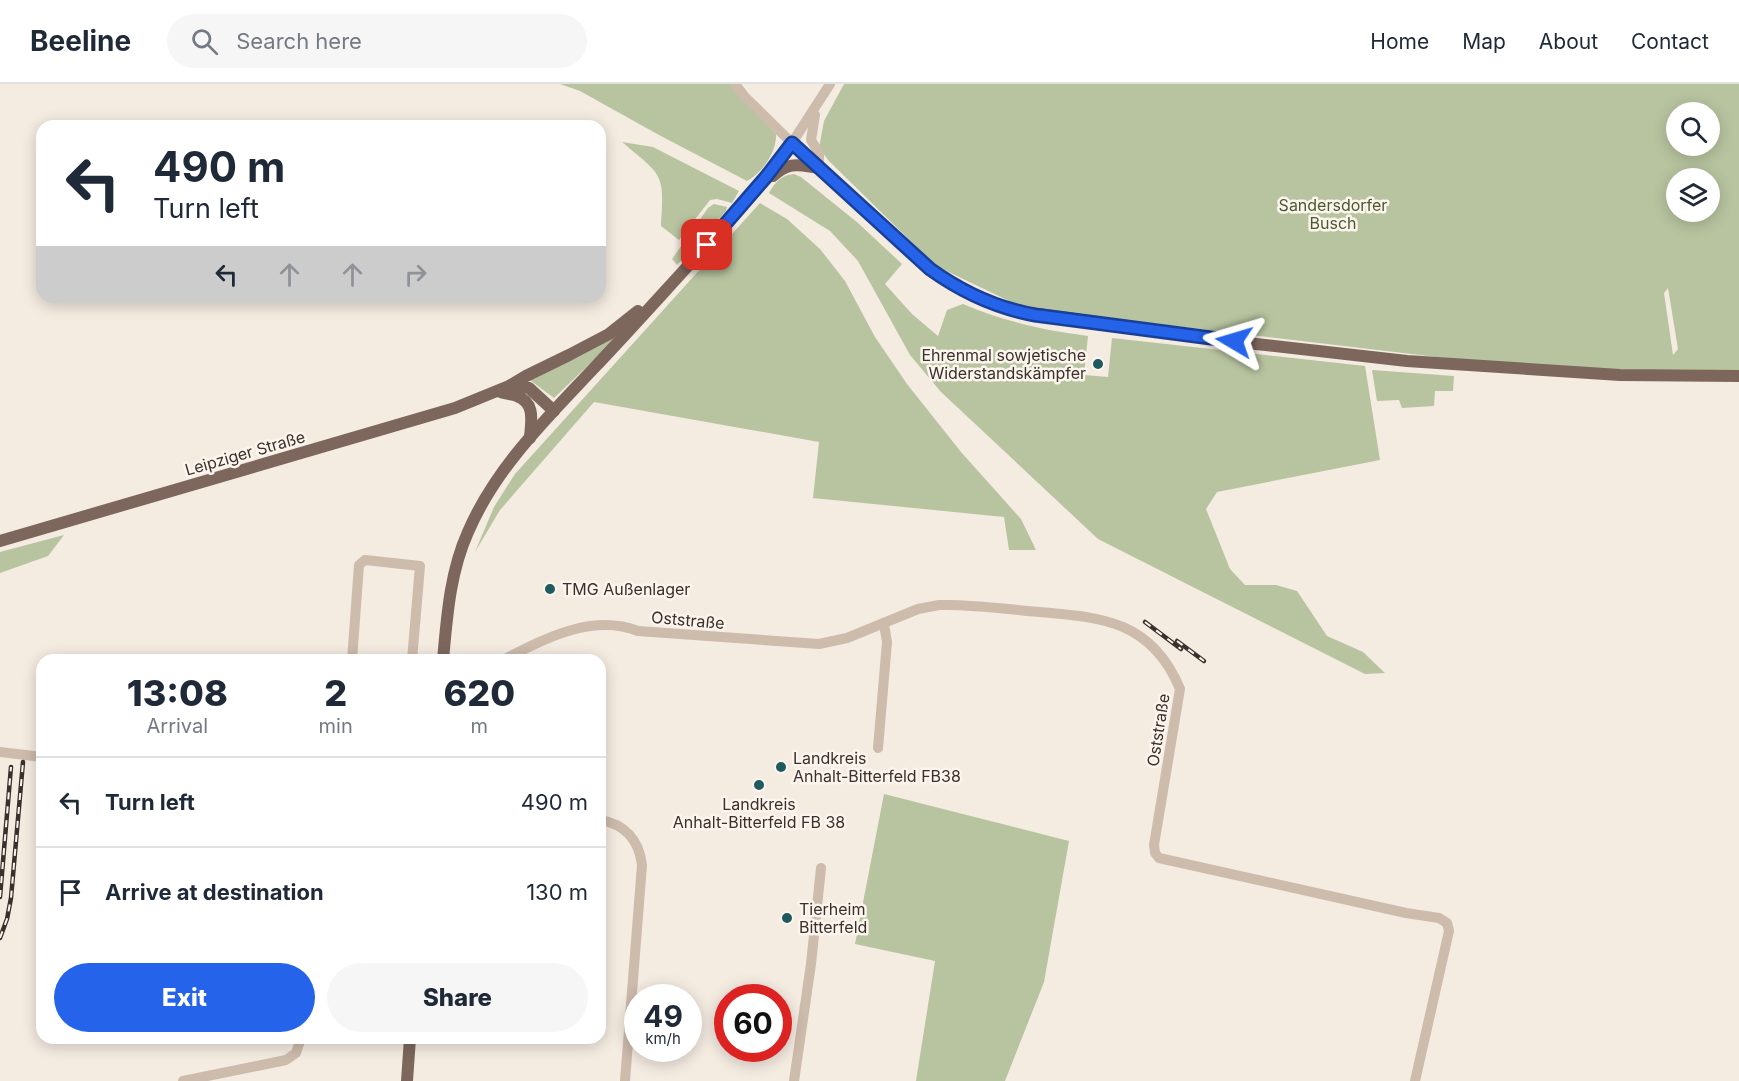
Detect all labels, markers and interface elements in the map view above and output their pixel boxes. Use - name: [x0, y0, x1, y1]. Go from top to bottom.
- search box: [167, 14, 587, 68]
- text: Beeline: [30, 24, 131, 58]
- icon: search: [188, 25, 221, 58]
- text: Search here: [236, 28, 362, 54]
- text: Home: [1370, 29, 1429, 54]
- text: Map: [1462, 29, 1506, 54]
- text: About: [1539, 29, 1598, 54]
- text: Contact: [1631, 29, 1709, 54]
- map controls: [1666, 102, 1720, 222]
- button: search: [1666, 102, 1720, 156]
- text: 490 m: [153, 141, 285, 192]
- icon: left: [54, 144, 132, 222]
- button: layers: [1666, 168, 1720, 222]
- text: Turn left: [153, 192, 259, 225]
- park label: Sandersdorfer Busch: [1279, 195, 1387, 233]
- pin: [681, 219, 732, 270]
- icon: arrive: [690, 228, 723, 261]
- icon: left: [210, 258, 243, 291]
- icon: ahead: [273, 258, 306, 291]
- icon: ahead: [336, 258, 369, 291]
- icon: right: [399, 258, 432, 291]
- position arrow: [1202, 309, 1266, 373]
- place label: Ehrenmal sowjetische Widerstandskämpfer: [921, 345, 1086, 383]
- marker: Ehrenmal sowjetische Widerstandskämpfer: [1091, 357, 1105, 371]
- street label: Leipziger Straße: [183, 426, 307, 480]
- place label: TMG Außenlager: [562, 579, 690, 599]
- marker: TMG Außenlager: [543, 582, 557, 596]
- street label: Oststraße: [650, 607, 726, 633]
- text: 13:08: [127, 671, 228, 715]
- text: 2: [324, 671, 347, 715]
- text: 620: [444, 671, 515, 715]
- street label: Oststraße: [1142, 692, 1174, 768]
- text: Arrival: [147, 714, 208, 738]
- text: min: [319, 714, 353, 738]
- text: m: [471, 714, 488, 738]
- place label: Landkreis Anhalt-Bitterfeld FB38: [793, 748, 961, 786]
- marker: Landkreis Anhalt-Bitterfeld FB38: [774, 760, 788, 774]
- marker: Landkreis Anhalt-Bitterfeld FB 38: [752, 778, 766, 792]
- icon: left: [54, 786, 87, 819]
- text: Turn left: [105, 789, 195, 815]
- text: 490 m: [521, 789, 588, 815]
- place label: Landkreis Anhalt-Bitterfeld FB 38: [673, 794, 845, 832]
- icon: arrive: [54, 876, 87, 909]
- text: Arrive at destination: [105, 879, 324, 905]
- text: 130 m: [526, 879, 588, 905]
- place label: Tierheim Bitterfeld: [799, 899, 867, 937]
- marker: Tierheim Bitterfeld: [780, 911, 794, 925]
- button: Exit: [54, 963, 315, 1032]
- button: Share: [327, 963, 588, 1032]
- speed limit sign: 60: [714, 984, 792, 1062]
- text: 49: [643, 998, 683, 1034]
- text: km/h: [645, 1029, 681, 1048]

